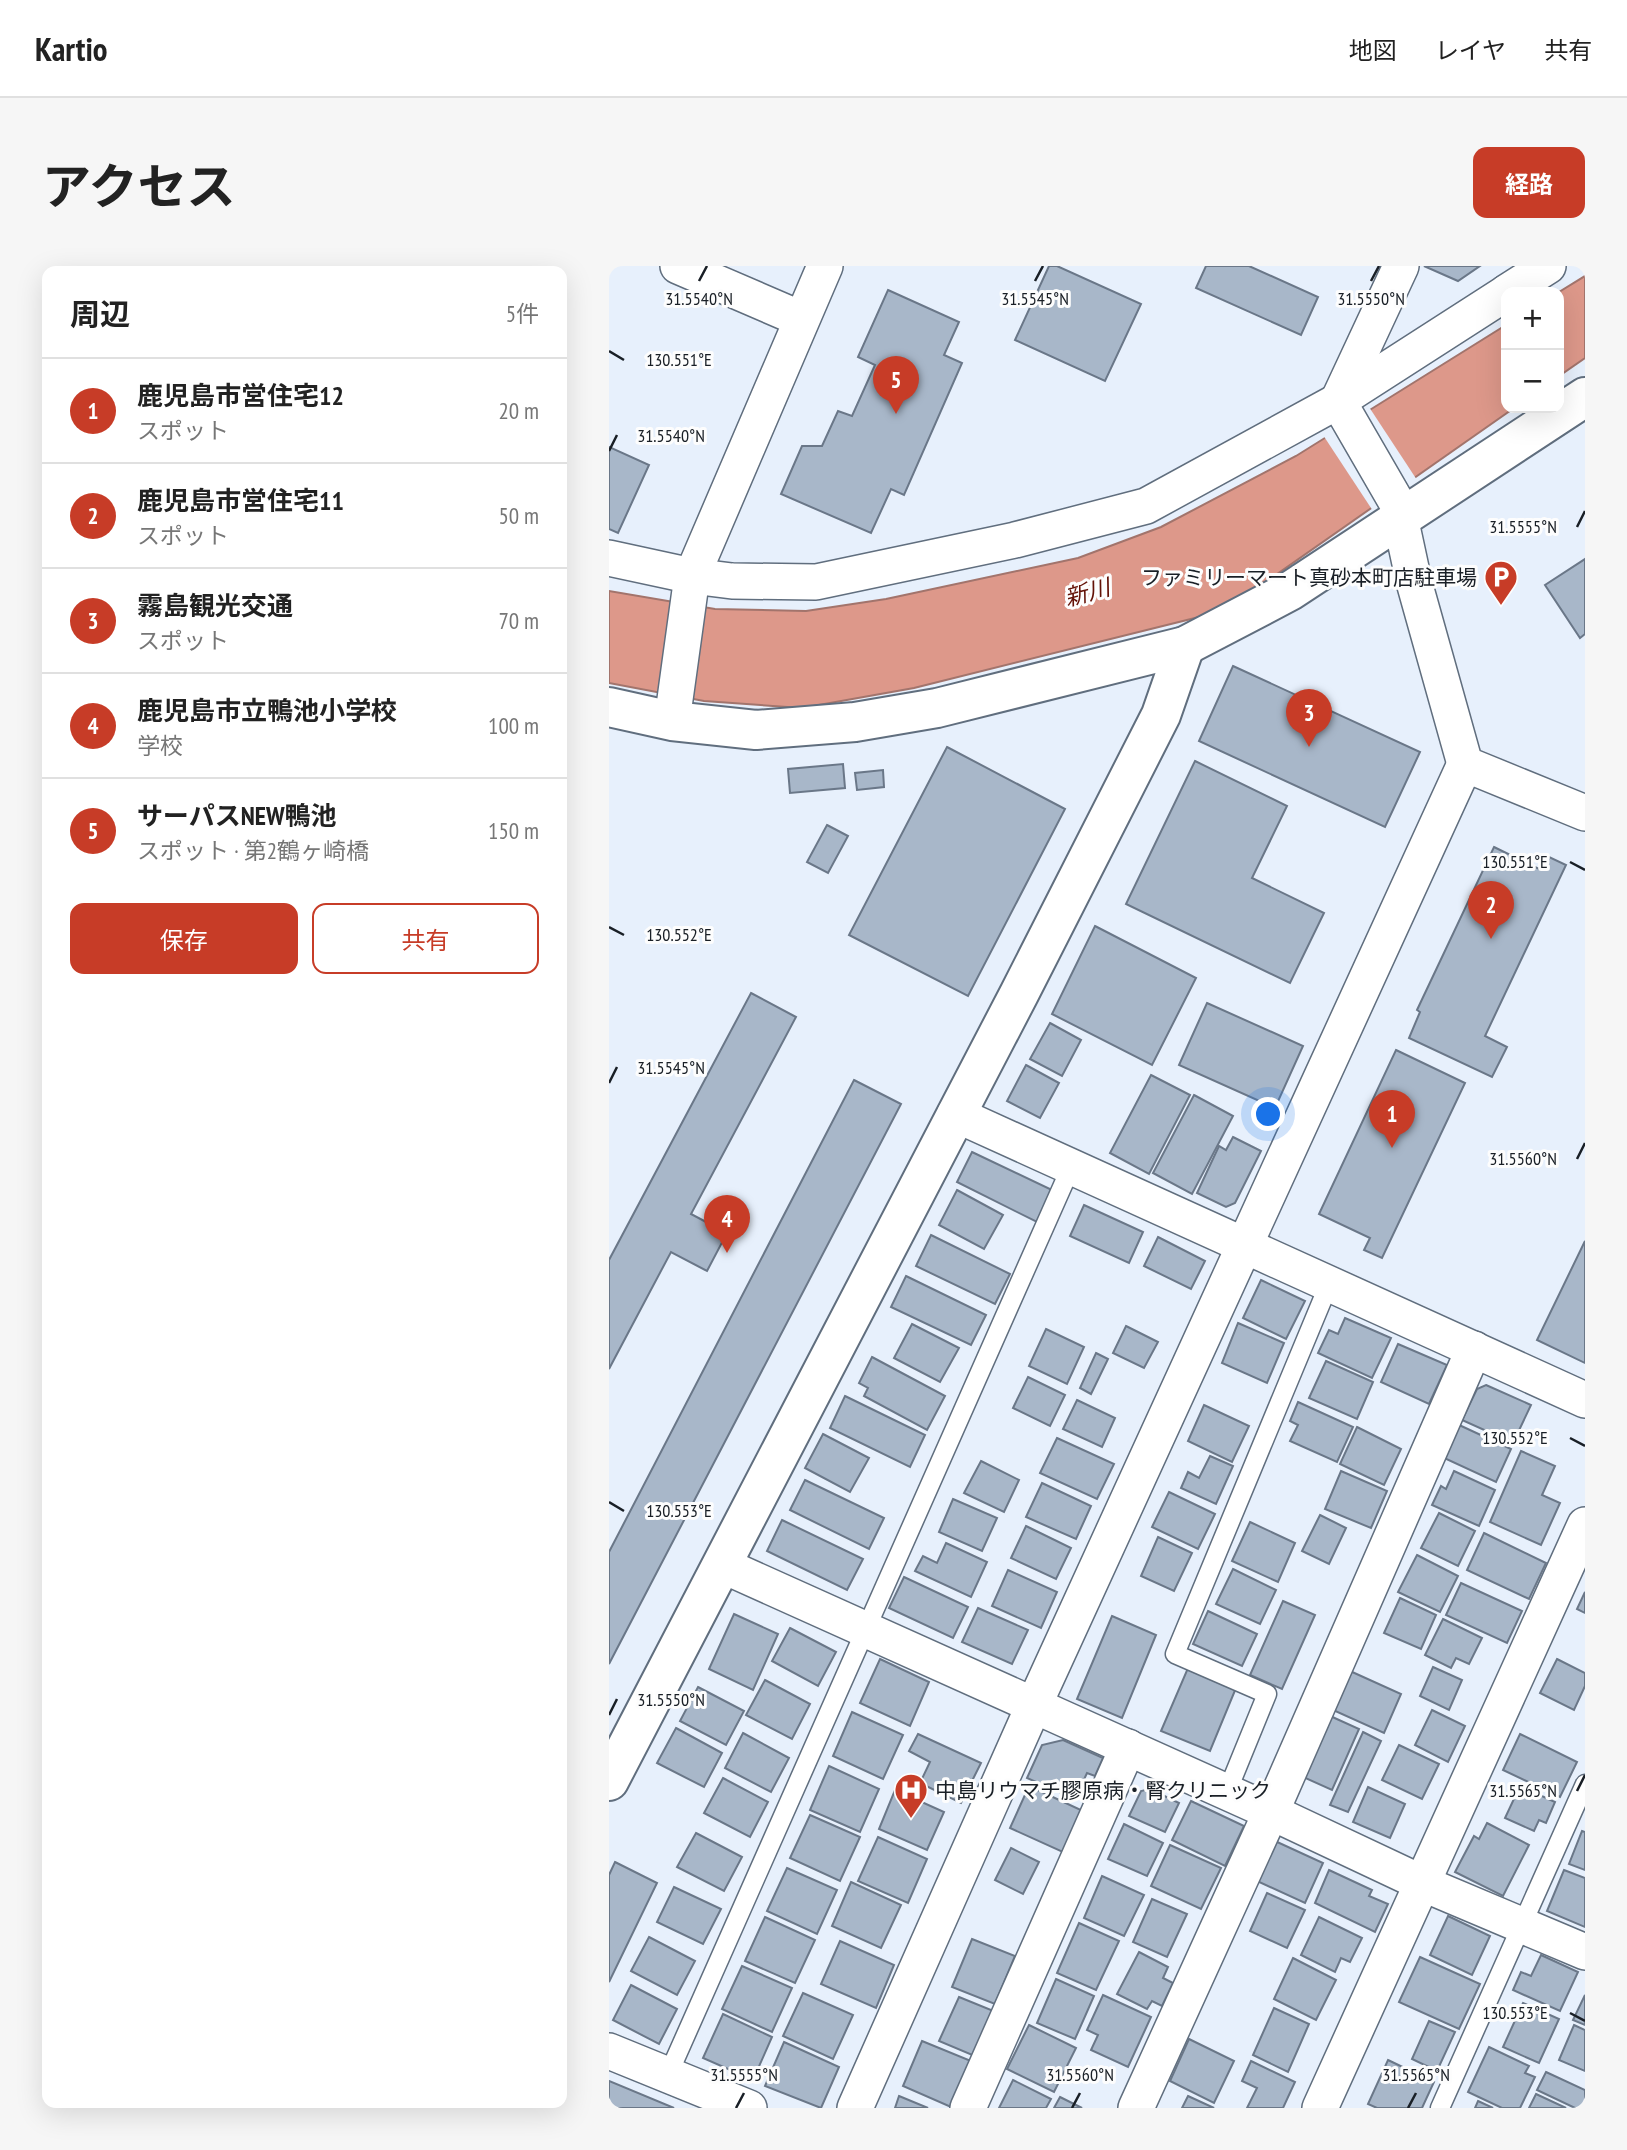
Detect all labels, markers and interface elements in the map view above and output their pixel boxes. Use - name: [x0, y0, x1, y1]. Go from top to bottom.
- text: Kartio: [35, 27, 108, 70]
- text: 地図: [1349, 35, 1397, 66]
- text: レイヤ: [1435, 35, 1506, 66]
- text: 共有: [1544, 35, 1592, 66]
- button: 経路: [1473, 147, 1585, 218]
- text: アクセス: [42, 154, 236, 218]
- text: 31.5540°N: [665, 287, 733, 310]
- text: 31.5545°N: [1001, 287, 1069, 310]
- text: 31.5550°N: [1337, 287, 1405, 310]
- map controls: [1501, 287, 1564, 413]
- button: +: [1501, 287, 1564, 350]
- text: 周辺: [70, 294, 130, 333]
- text: 5件: [506, 299, 539, 328]
- text: 130.551°E: [646, 348, 712, 371]
- button: −: [1501, 350, 1564, 413]
- pin: 5: [873, 356, 919, 414]
- text: 鹿児島市営住宅12: [137, 379, 344, 412]
- text: 1: [88, 396, 99, 425]
- text: 20 m: [498, 396, 539, 425]
- text: スポット: [137, 416, 229, 445]
- text: 31.5540°N: [637, 424, 705, 447]
- text: 鹿児島市営住宅11: [137, 484, 344, 517]
- text: 2: [88, 501, 99, 530]
- text: 50 m: [498, 501, 539, 530]
- text: 31.5555°N: [1489, 515, 1557, 538]
- text: スポット: [137, 521, 229, 550]
- parking icon: ファミリーマート真砂本町店駐車場: [1482, 558, 1520, 607]
- place label: ファミリーマート真砂本町店駐車場: [1141, 564, 1477, 591]
- water label: 新川: [1061, 571, 1116, 612]
- text: 霧島観光交通: [137, 589, 293, 622]
- text: 3: [88, 606, 99, 635]
- text: 70 m: [498, 606, 539, 635]
- text: スポット: [137, 626, 229, 655]
- pin: 3: [1286, 689, 1332, 747]
- text: 鹿児島市立鴨池小学校: [137, 694, 397, 727]
- text: 4: [88, 711, 99, 740]
- text: 100 m: [488, 711, 539, 740]
- text: 学校: [137, 731, 183, 760]
- text: サーパスNEW鴨池: [137, 799, 337, 832]
- text: 5: [88, 816, 99, 845]
- text: 150 m: [488, 816, 539, 845]
- text: スポット · 第2鶴ヶ崎橋: [137, 836, 369, 865]
- text: 130.551°E: [1482, 850, 1548, 873]
- pin: 2: [1468, 881, 1514, 939]
- button: 保存: [70, 903, 298, 974]
- button: 共有: [312, 903, 539, 974]
- text: 130.552°E: [646, 923, 712, 946]
- text: 31.5545°N: [637, 1056, 705, 1079]
- pin: 1: [1369, 1090, 1415, 1148]
- your location: [1251, 1097, 1285, 1131]
- text: 31.5560°N: [1489, 1147, 1557, 1170]
- pin: 4: [704, 1195, 750, 1253]
- text: 130.552°E: [1482, 1426, 1548, 1449]
- text: 130.553°E: [646, 1499, 712, 1522]
- text: 31.5550°N: [637, 1688, 705, 1711]
- hospital icon: 中島リウマチ膠原病・腎クリニック: [892, 1771, 930, 1820]
- place label: 中島リウマチ膠原病・腎クリニック: [935, 1777, 1271, 1804]
- text: 31.5565°N: [1489, 1779, 1557, 1802]
- text: 130.553°E: [1482, 2001, 1548, 2024]
- text: 31.5555°N: [710, 2063, 778, 2086]
- text: 31.5560°N: [1046, 2063, 1114, 2086]
- text: 31.5565°N: [1382, 2063, 1450, 2086]

